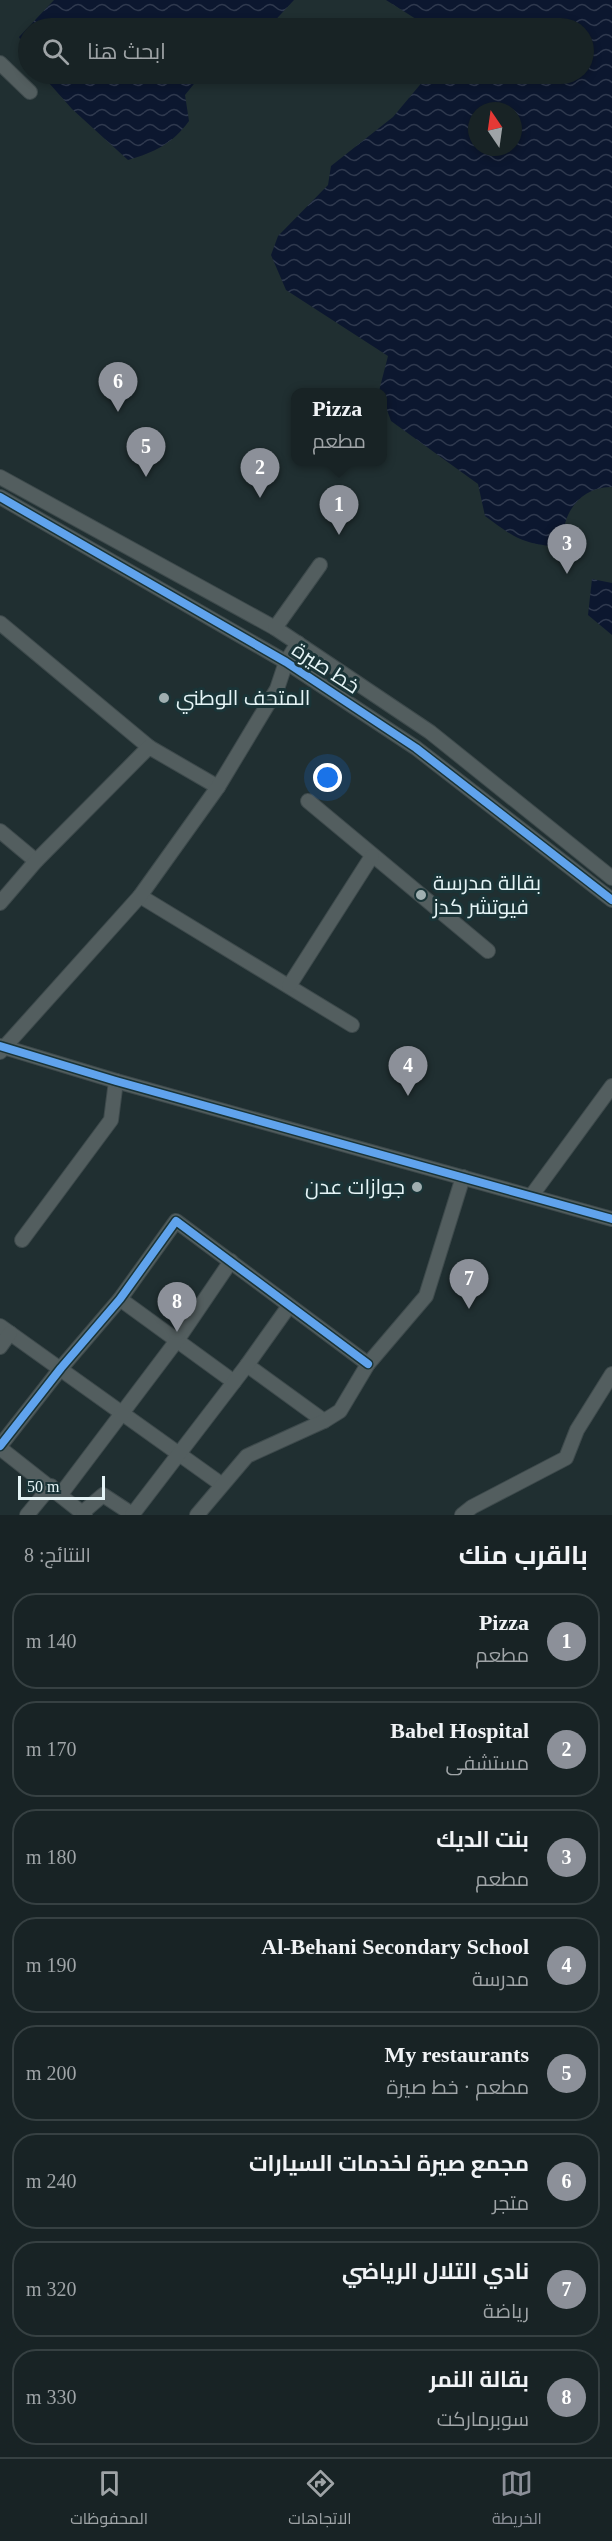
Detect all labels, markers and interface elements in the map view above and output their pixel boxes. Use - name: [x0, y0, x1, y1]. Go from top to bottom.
- search box: [18, 18, 594, 84]
- icon: search: [39, 35, 72, 68]
- text: ابحث هنا: [87, 39, 166, 64]
- north arrow: [468, 102, 522, 156]
- pin: 6: [98, 362, 138, 412]
- popup: [291, 388, 387, 466]
- text: Pizza: [312, 396, 362, 421]
- pin: 5: [126, 428, 166, 477]
- text: مطعم: [312, 430, 366, 452]
- pin: 2: [240, 448, 280, 498]
- pin: 1: [320, 486, 358, 535]
- pin: 3: [548, 524, 586, 574]
- street label: خط صيرة: [288, 637, 364, 699]
- place label: المتحف الوطني: [176, 686, 310, 714]
- marker: المتحف الوطني: [157, 691, 171, 705]
- your location: [313, 763, 342, 792]
- place label: بقالة مدرسة فيوتشر كدز: [432, 871, 541, 919]
- marker: بقالة مدرسة فيوتشر كدز: [414, 888, 428, 902]
- pin: 4: [388, 1046, 428, 1096]
- place label: جوازات عدن: [305, 1175, 405, 1200]
- marker: جوازات عدن: [410, 1180, 424, 1194]
- pin: 7: [450, 1260, 488, 1309]
- pin: 8: [158, 1282, 196, 1332]
- scale bar: [18, 1473, 105, 1500]
- text: 50 m: [27, 1478, 59, 1495]
- text: بالقرب منك: [459, 1541, 588, 1570]
- text: النتائج: 8: [24, 1544, 91, 1566]
- text: Pizza: [479, 1610, 529, 1635]
- text: 140 m: [26, 1630, 77, 1652]
- text: 1: [562, 1630, 572, 1652]
- text: مطعم: [475, 1644, 529, 1666]
- text: Babel Hospital: [390, 1718, 529, 1743]
- text: 170 m: [26, 1738, 77, 1760]
- text: 2: [562, 1738, 572, 1760]
- text: مستشفى: [445, 1752, 529, 1774]
- text: بنت الديك: [436, 1827, 529, 1852]
- text: 180 m: [26, 1846, 77, 1868]
- text: 3: [562, 1846, 572, 1868]
- text: مطعم: [475, 1868, 529, 1890]
- text: Al-Behani Secondary School: [261, 1934, 529, 1959]
- text: 190 m: [26, 1954, 77, 1976]
- text: 4: [562, 1954, 572, 1976]
- text: مدرسة: [472, 1968, 529, 1990]
- text: My restaurants: [385, 2042, 529, 2067]
- text: 200 m: [26, 2062, 77, 2084]
- text: 5: [562, 2062, 572, 2084]
- text: مطعم · خط صيرة: [387, 2076, 529, 2098]
- text: مجمع صيرة لخدمات السيارات: [249, 2151, 529, 2176]
- text: 240 m: [26, 2170, 77, 2192]
- text: 6: [562, 2170, 572, 2192]
- text: متجر: [492, 2192, 529, 2214]
- text: نادي التلال الرياضي: [342, 2259, 529, 2284]
- text: 320 m: [26, 2278, 77, 2300]
- text: 7: [562, 2278, 572, 2300]
- text: رياضة: [483, 2300, 529, 2322]
- text: بقالة النمر: [429, 2367, 529, 2392]
- text: 330 m: [26, 2386, 77, 2408]
- text: 8: [562, 2386, 572, 2408]
- text: سوبرماركت: [437, 2408, 529, 2430]
- tab: المحفوظات: [70, 2467, 148, 2533]
- tab: الاتجاهات: [288, 2467, 352, 2533]
- tab: الخريطة: [492, 2467, 542, 2533]

